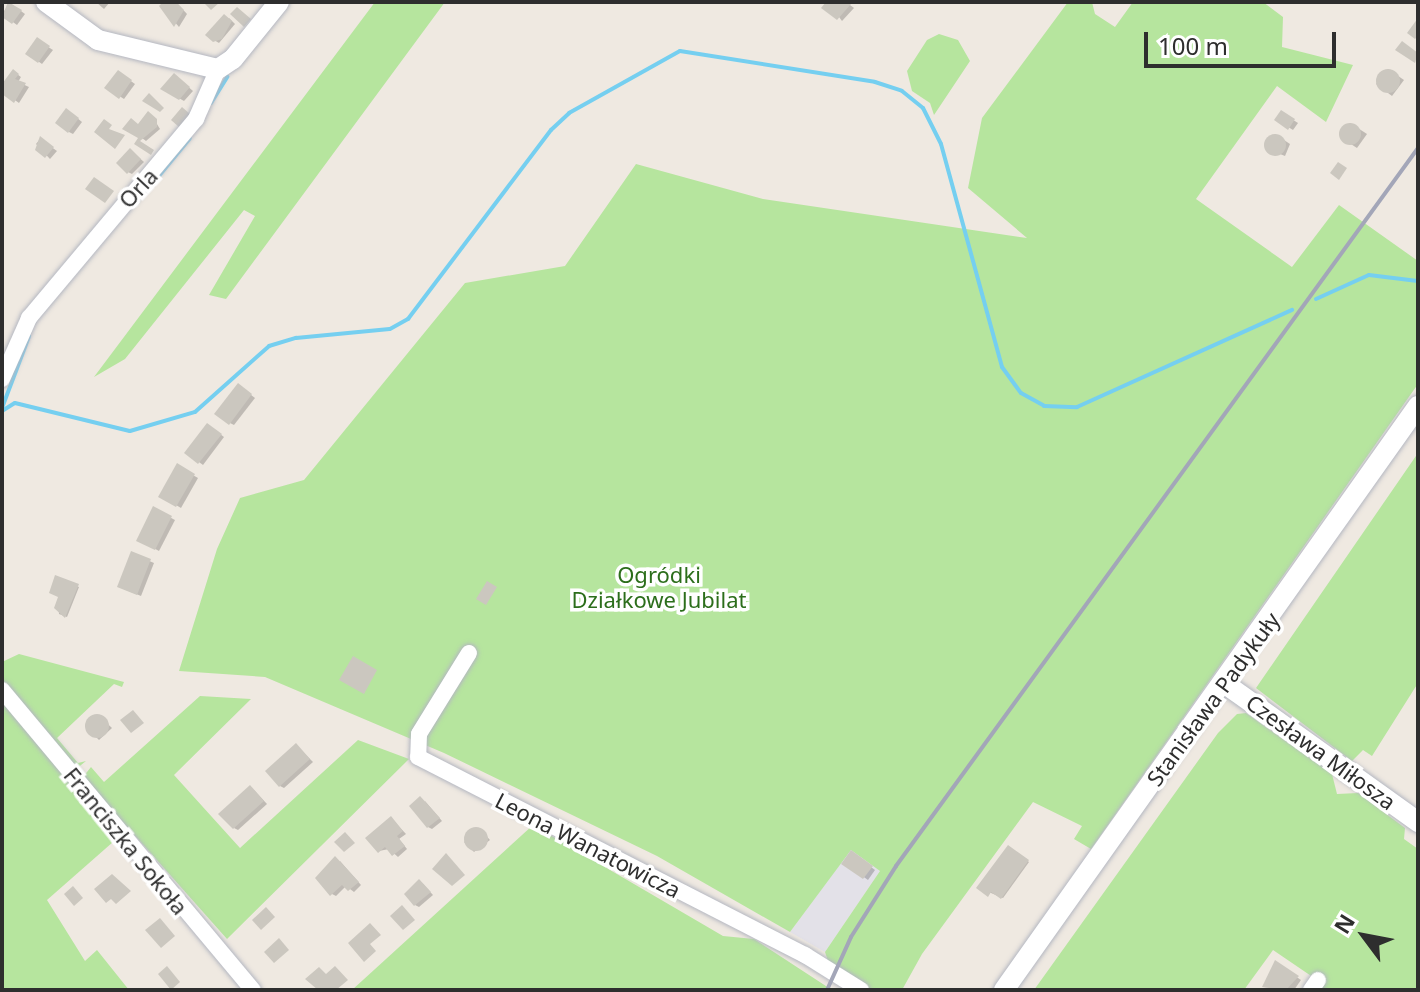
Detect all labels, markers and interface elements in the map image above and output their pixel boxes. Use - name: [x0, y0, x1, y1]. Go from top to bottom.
- scale bar: [1148, 16, 1340, 66]
- text: 100 m: [1158, 29, 1228, 62]
- street label: Orla: [113, 163, 163, 213]
- park label: Ogródki Działkowe Jubilat: [572, 561, 746, 612]
- street label: Stanisława Padykuły: [1141, 607, 1285, 791]
- street label: Czesława Miłosza: [1241, 689, 1401, 815]
- street label: Franciszka Sokoła: [59, 762, 193, 920]
- street label: Leona Wanatowicza: [491, 787, 685, 903]
- north arrow: [1324, 896, 1404, 976]
- text: N: [1326, 908, 1361, 939]

